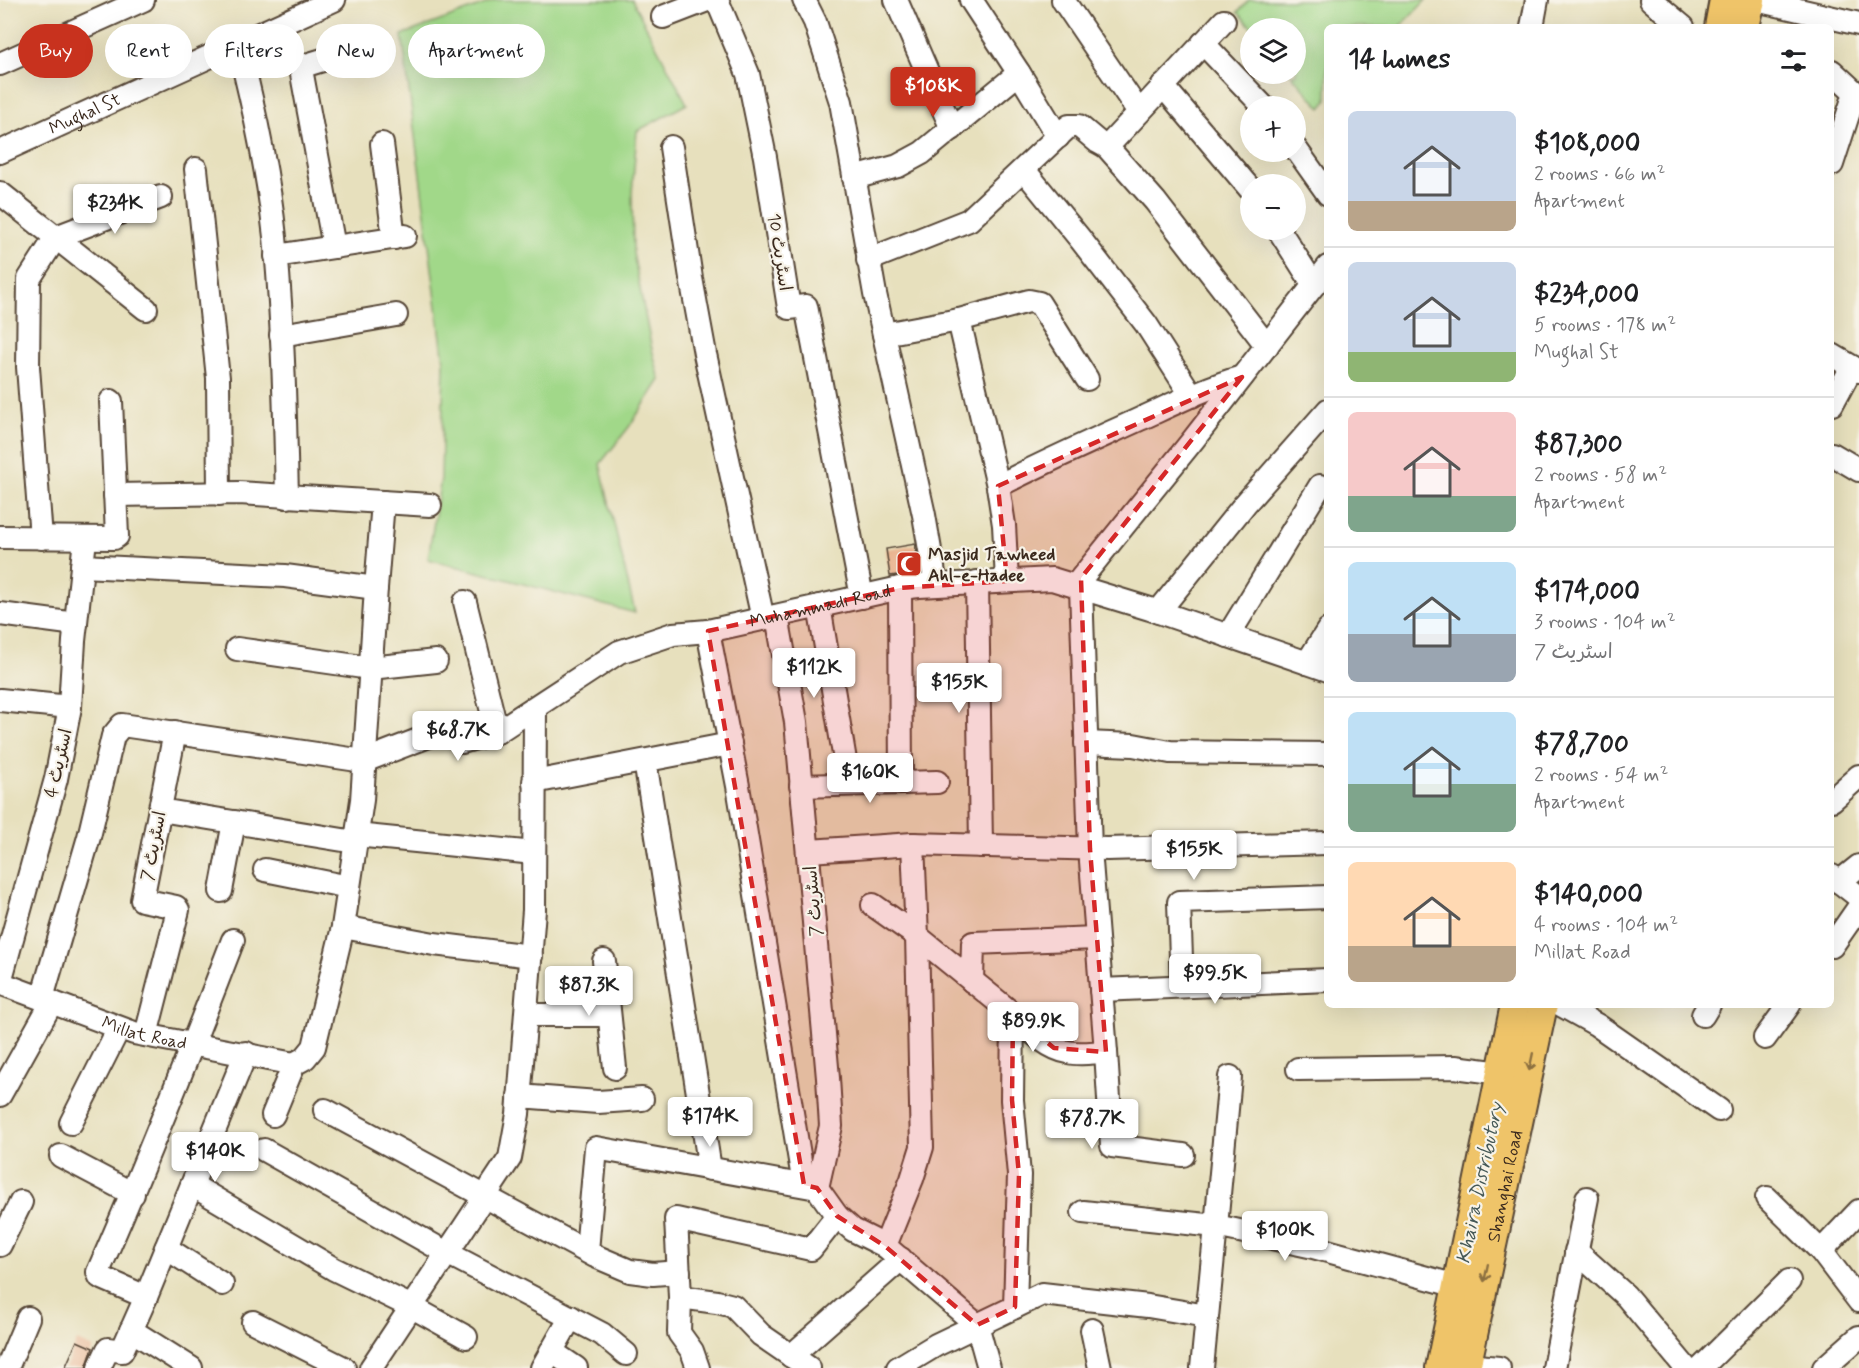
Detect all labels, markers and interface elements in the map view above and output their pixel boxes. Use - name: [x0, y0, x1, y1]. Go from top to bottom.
- map controls: [1240, 18, 1306, 240]
- button: layers: [1240, 18, 1306, 84]
- chip: Buy: [18, 24, 93, 78]
- chip: Rent: [105, 24, 192, 78]
- chip: Filters: [204, 24, 304, 78]
- chip: New: [316, 24, 396, 78]
- chip: Apartment: [408, 24, 545, 78]
- text: 14 homes: [1348, 43, 1450, 77]
- icon: filters: [1777, 44, 1810, 77]
- pin: $108K: [891, 67, 975, 118]
- text: $108K: [904, 73, 962, 100]
- street label: Mughal St: [45, 88, 125, 141]
- button: +: [1240, 96, 1306, 162]
- text: $108,000: [1534, 127, 1641, 161]
- icon: home: [1396, 135, 1468, 207]
- text: 2 rooms · 66 m²: [1534, 161, 1665, 188]
- button: −: [1240, 174, 1306, 240]
- pin: $234K: [73, 184, 157, 235]
- text: Apartment: [1534, 188, 1625, 215]
- text: $234K: [87, 190, 143, 217]
- street label: اسٹریٹ 10: [761, 212, 797, 293]
- text: $234,000: [1534, 278, 1639, 312]
- icon: home: [1396, 286, 1468, 358]
- text: 5 rooms · 178 m²: [1534, 312, 1676, 339]
- text: Mughal St: [1534, 339, 1619, 366]
- text: $87,300: [1534, 428, 1623, 462]
- icon: home: [1396, 436, 1468, 508]
- text: 2 rooms · 58 m²: [1534, 462, 1667, 489]
- text: Apartment: [1534, 489, 1625, 516]
- place label: Masjid Tawheed Ahl-e-Hadee: [928, 543, 1055, 588]
- mosque icon: Masjid Tawheed Ahl-e-Hadee: [894, 549, 924, 579]
- text: $174,000: [1534, 575, 1640, 609]
- street label: Muhammadi Road: [747, 579, 893, 634]
- icon: home: [1396, 586, 1468, 658]
- text: 3 rooms · 104 m²: [1534, 609, 1676, 636]
- text: اسٹریٹ 7: [1534, 639, 1613, 666]
- pin: $112K: [772, 648, 856, 699]
- text: $112K: [786, 654, 842, 681]
- pin: $155K: [917, 663, 1001, 714]
- text: $155K: [931, 669, 987, 696]
- pin: $68.7K: [409, 711, 507, 762]
- text: $68.7K: [426, 717, 490, 744]
- street label: اسٹریٹ 4: [39, 726, 79, 800]
- text: $78,700: [1534, 728, 1629, 762]
- icon: home: [1396, 736, 1468, 808]
- pin: $160K: [828, 753, 912, 804]
- text: $160K: [841, 759, 899, 786]
- text: 2 rooms · 54 m²: [1534, 762, 1668, 789]
- text: Apartment: [1534, 789, 1625, 816]
- street label: اسٹریٹ 7: [135, 809, 173, 883]
- pin: $155K: [1152, 830, 1236, 881]
- text: $155K: [1166, 836, 1222, 863]
- street label: اسٹریٹ 7: [799, 865, 829, 937]
- text: $140,000: [1534, 878, 1643, 912]
- icon: home: [1396, 886, 1468, 958]
- text: 4 rooms · 104 m²: [1534, 912, 1678, 939]
- text: Millat Road: [1534, 939, 1631, 966]
- pin: $99.5K: [1166, 954, 1264, 1005]
- text: $99.5K: [1183, 960, 1247, 987]
- pin: $87.3K: [540, 966, 638, 1017]
- text: $87.3K: [559, 972, 619, 999]
- pin: $89.9K: [984, 1002, 1082, 1053]
- text: $89.9K: [1001, 1008, 1065, 1035]
- street label: Millat Road: [98, 1011, 189, 1056]
- one-way arrow: [1525, 1052, 1536, 1071]
- pin: $174K: [668, 1097, 752, 1148]
- pin: $78.7K: [1043, 1099, 1141, 1150]
- water label: Khaira Distributory: [1450, 1099, 1511, 1266]
- text: $174K: [682, 1103, 738, 1130]
- text: $78.7K: [1059, 1105, 1125, 1132]
- street label: Shanghai Road: [1482, 1128, 1529, 1244]
- pin: $140K: [173, 1132, 257, 1183]
- text: $140K: [186, 1138, 244, 1165]
- pin: $100K: [1243, 1211, 1327, 1262]
- text: $100K: [1256, 1217, 1314, 1244]
- one-way arrow: [1480, 1263, 1491, 1283]

